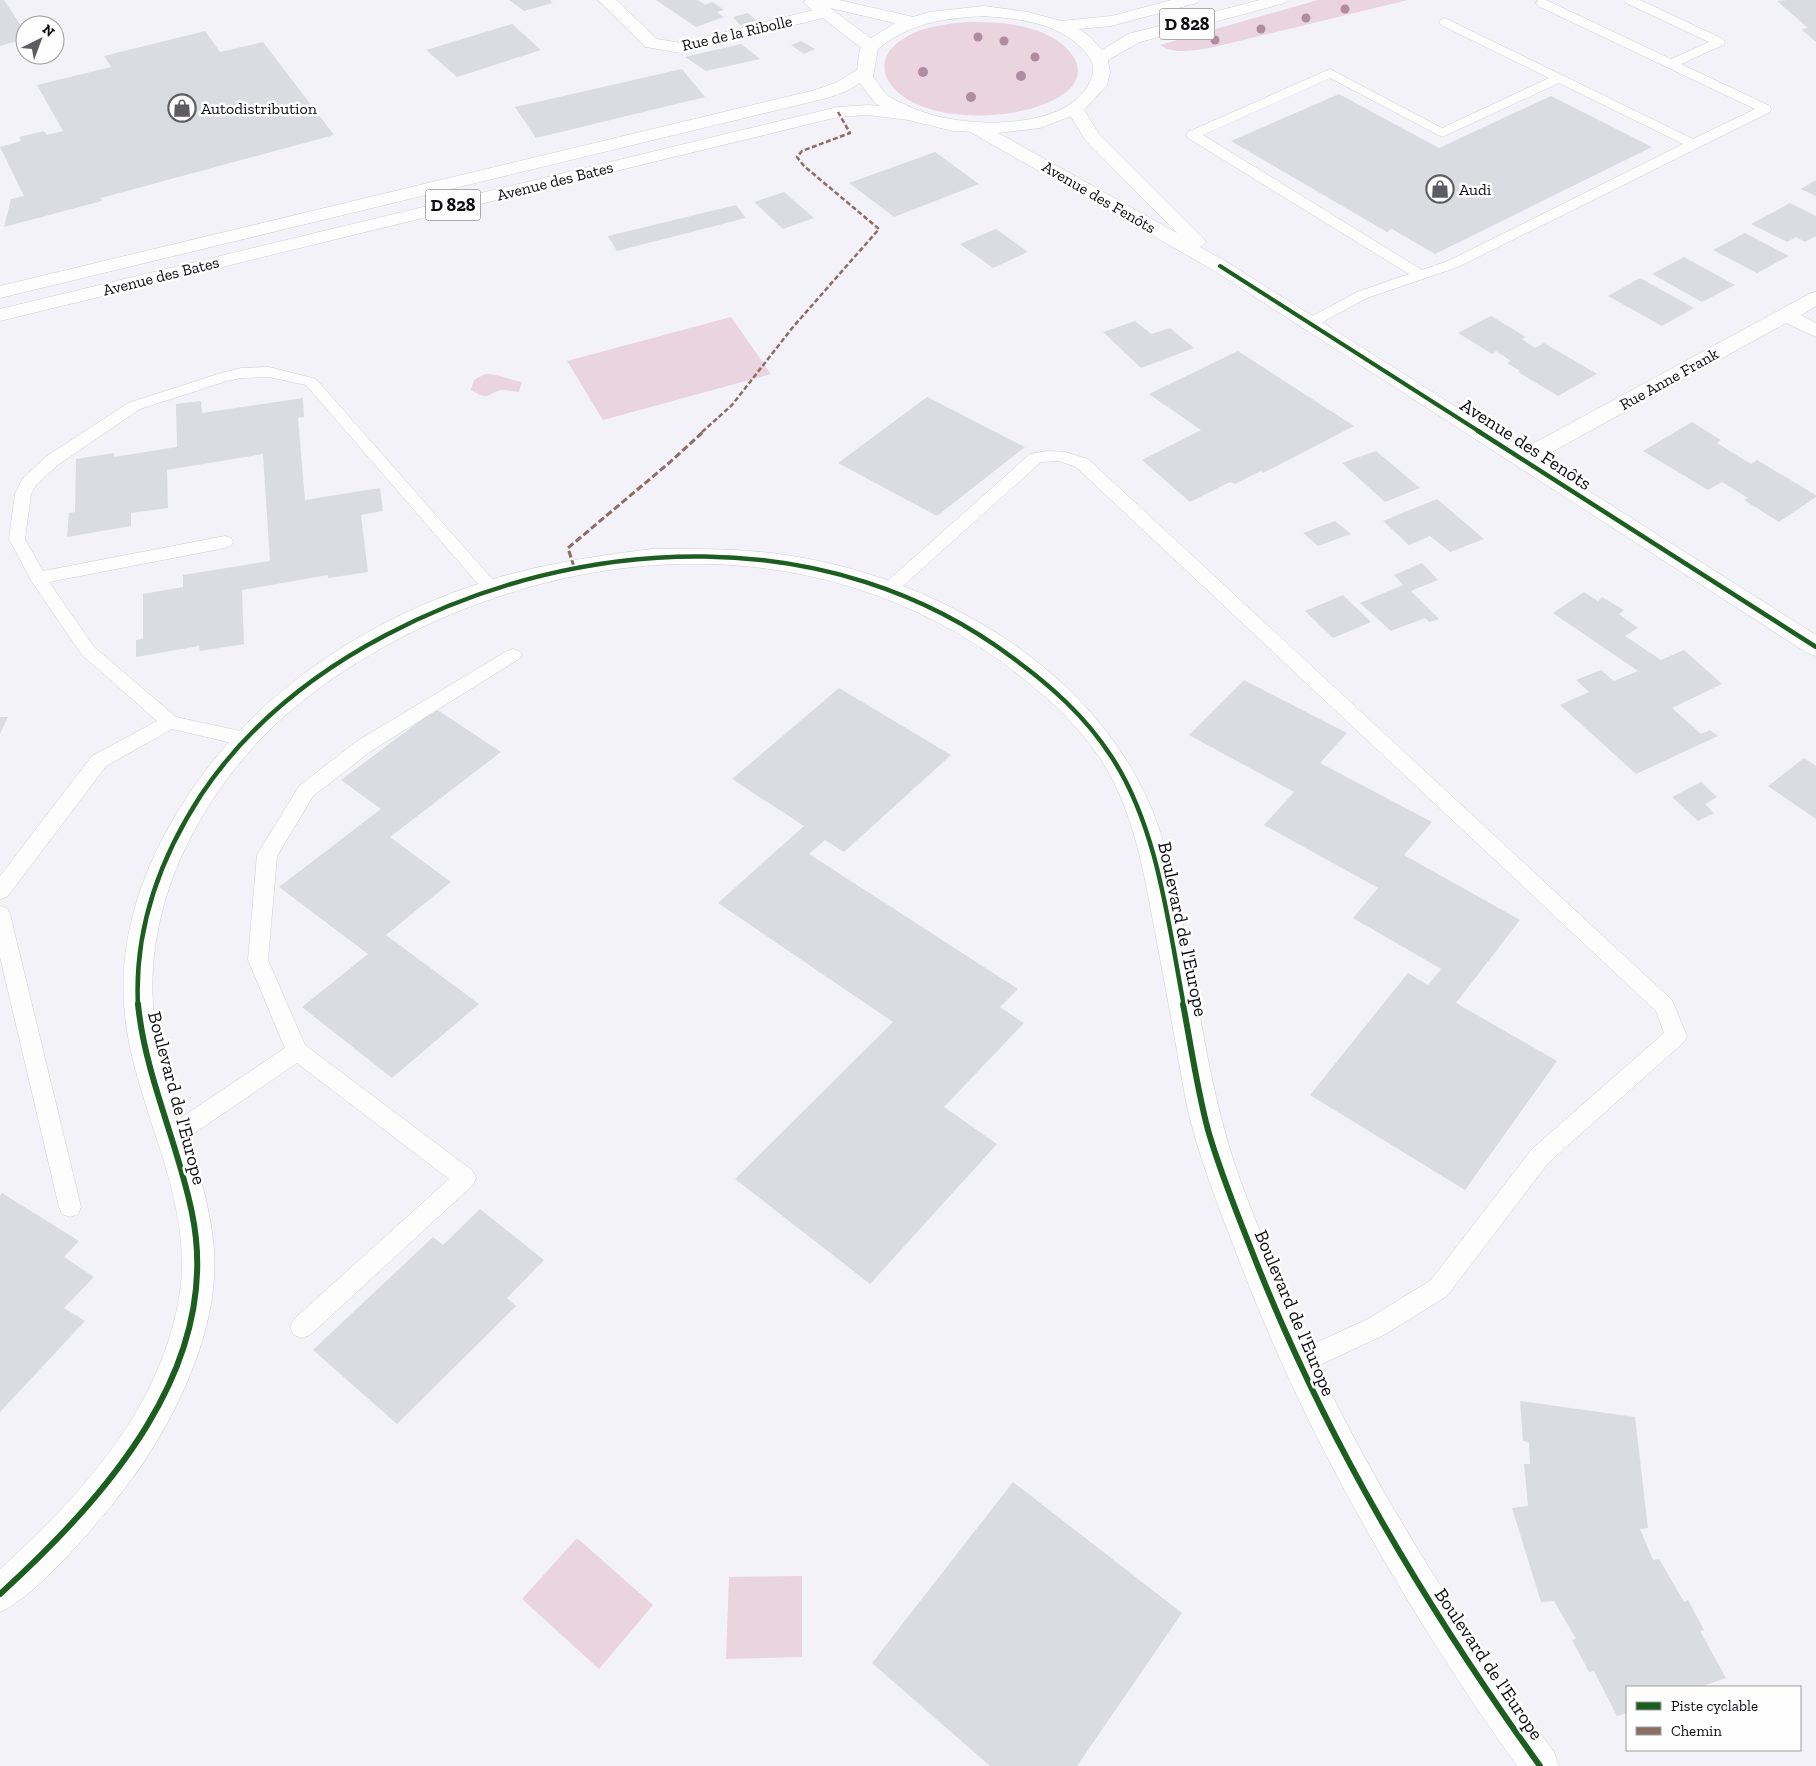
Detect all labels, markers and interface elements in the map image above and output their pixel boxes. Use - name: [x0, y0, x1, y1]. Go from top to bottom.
- road number: D 828: [1160, 8, 1214, 40]
- street label: Rue de la Ribolle: [680, 11, 794, 55]
- north arrow: [15, 15, 65, 65]
- text: N: [39, 21, 58, 41]
- shop icon: Autodistribution: [167, 93, 197, 123]
- place label: Autodistribution: [201, 99, 318, 118]
- street label: Avenue des Bates: [495, 157, 615, 205]
- street label: Avenue des Fenôts: [1039, 157, 1159, 237]
- shop icon: Audi: [1425, 174, 1455, 204]
- place label: Audi: [1459, 180, 1492, 199]
- road number: D 828: [426, 190, 480, 220]
- street label: Avenue des Bates: [101, 252, 221, 300]
- street label: Rue Anne Frank: [1616, 344, 1722, 414]
- street label: Avenue des Fenôts: [1456, 393, 1596, 495]
- street label: Boulevard de l'Europe: [1153, 839, 1213, 1019]
- street label: Boulevard de l'Europe: [143, 1009, 211, 1187]
- street label: Boulevard de l'Europe: [1250, 1226, 1340, 1400]
- street label: Boulevard de l'Europe: [1430, 1584, 1548, 1744]
- legend: [1626, 1686, 1801, 1751]
- text: Piste cyclable: [1671, 1697, 1758, 1715]
- text: Chemin: [1671, 1722, 1722, 1740]

